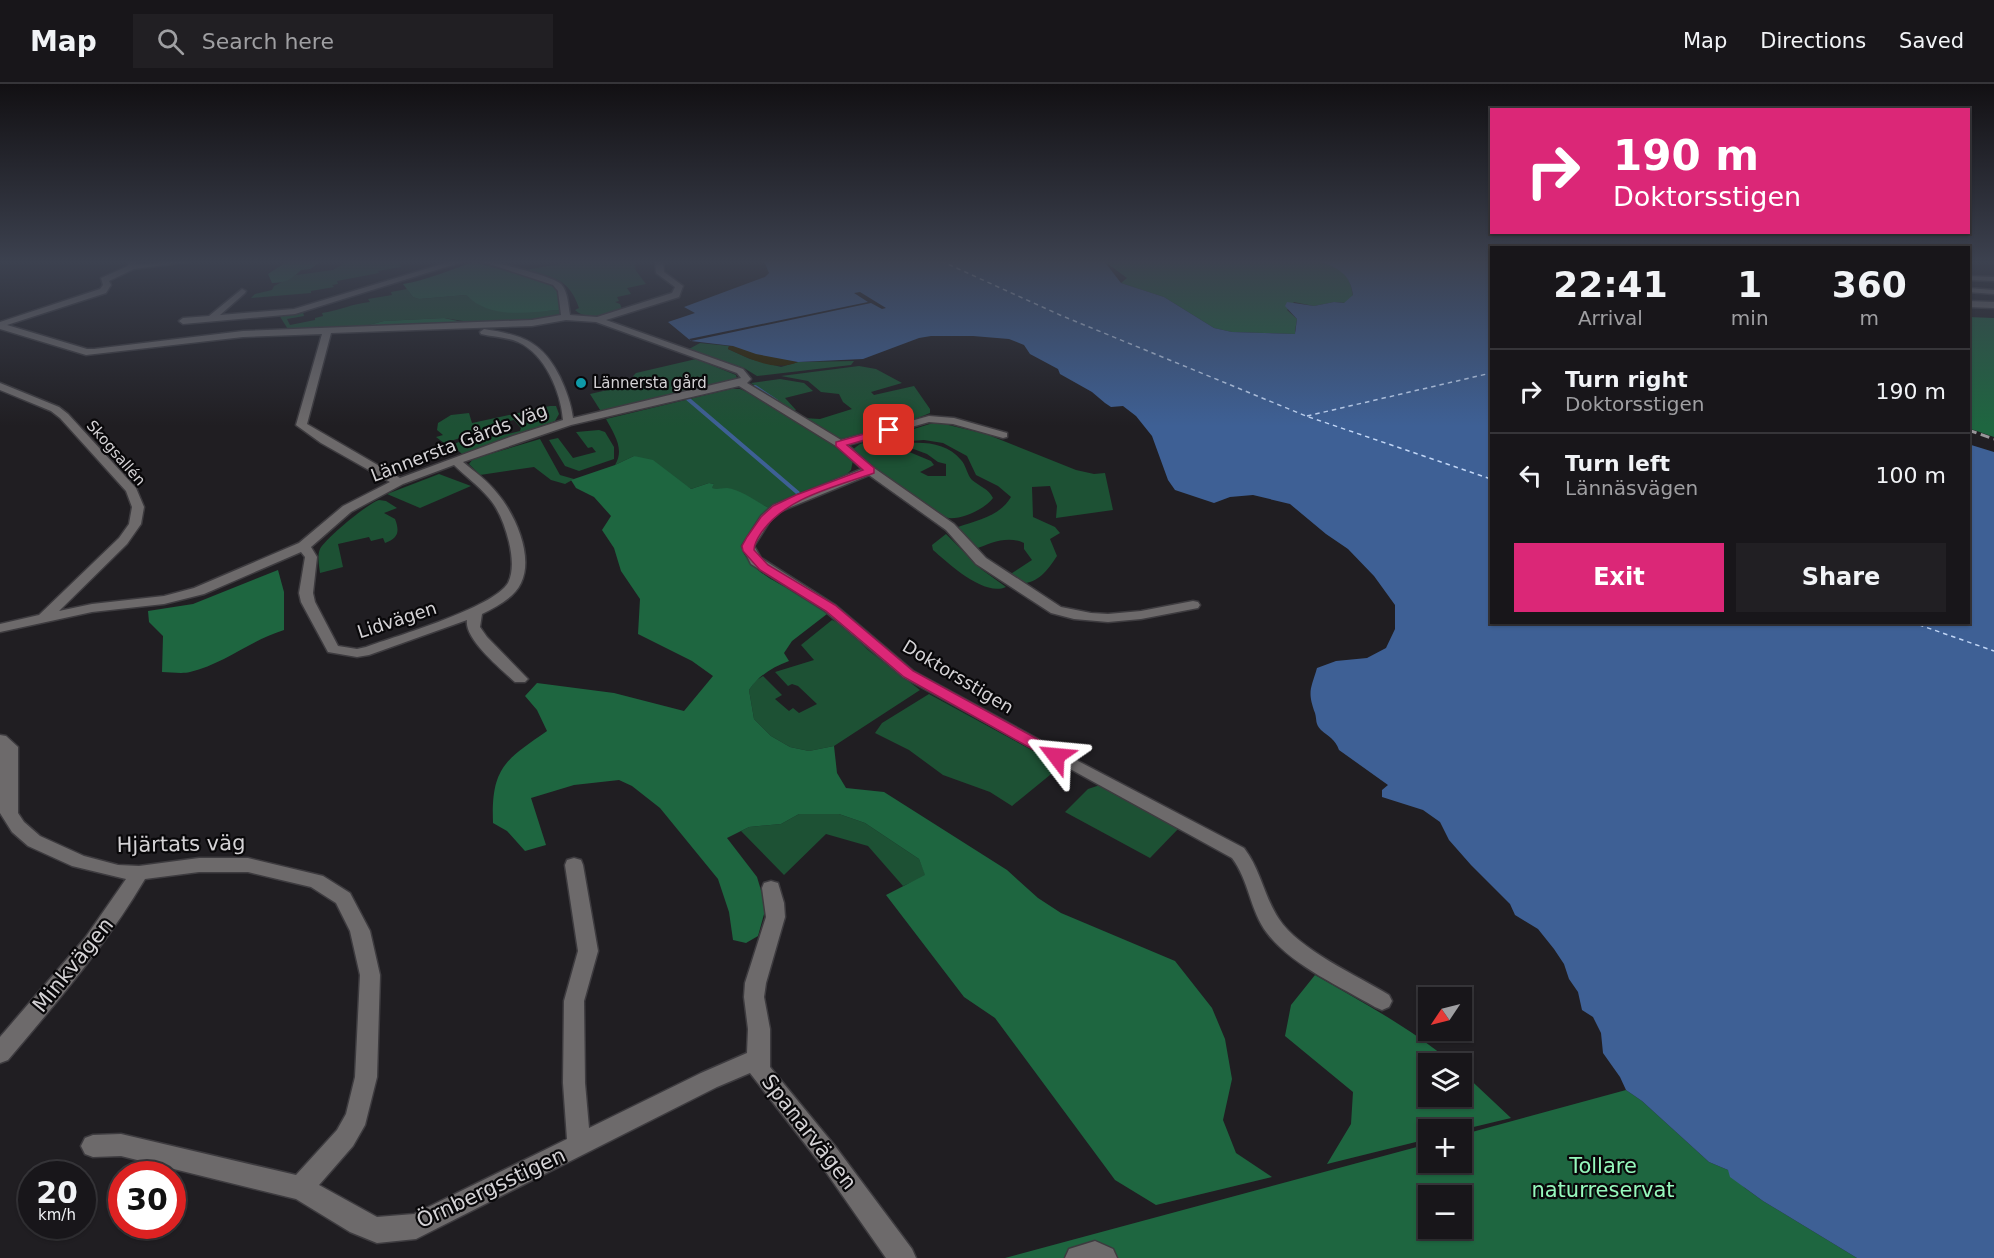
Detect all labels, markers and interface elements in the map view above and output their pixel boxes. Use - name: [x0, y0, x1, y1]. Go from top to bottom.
- search box: [133, 14, 553, 68]
- text: Map: [30, 25, 97, 58]
- icon: search: [154, 25, 187, 58]
- text: Search here: [202, 29, 334, 54]
- text: Map: [1683, 29, 1727, 53]
- text: Directions: [1760, 29, 1866, 53]
- text: Saved: [1899, 29, 1964, 53]
- text: 190 m: [1613, 131, 1759, 180]
- icon: right: [1514, 132, 1592, 210]
- text: Doktorsstigen: [1613, 181, 1801, 212]
- text: 22:41: [1553, 264, 1668, 305]
- text: 1: [1737, 264, 1762, 305]
- text: 360: [1832, 264, 1907, 305]
- text: Arrival: [1578, 306, 1643, 330]
- text: min: [1731, 306, 1769, 330]
- text: m: [1860, 306, 1879, 330]
- text: Turn right: [1565, 367, 1688, 392]
- place label: Lännersta gård: [593, 374, 707, 392]
- icon: right: [1514, 375, 1547, 408]
- marker: Lännersta gård: [574, 376, 588, 390]
- text: 190 m: [1876, 379, 1946, 404]
- text: Doktorsstigen: [1565, 392, 1704, 416]
- street label: Lännersta Gårds Väg: [368, 399, 550, 486]
- pin: [863, 404, 914, 455]
- icon: arrive: [872, 413, 905, 446]
- street label: Skogsallén: [83, 417, 149, 489]
- text: Turn left: [1565, 451, 1670, 476]
- icon: left: [1514, 459, 1547, 492]
- text: 100 m: [1876, 463, 1946, 488]
- text: Lännäsvägen: [1565, 476, 1698, 500]
- button: Exit: [1514, 543, 1724, 612]
- button: Share: [1736, 543, 1946, 612]
- street label: Lidvägen: [355, 597, 439, 642]
- street label: Doktorsstigen: [899, 635, 1017, 718]
- position arrow: [1024, 724, 1088, 788]
- street label: Hjärtats väg: [116, 831, 246, 857]
- street label: Minkvägen: [28, 913, 118, 1017]
- north arrow: [1418, 987, 1472, 1041]
- map controls: [1418, 987, 1472, 1239]
- button: layers: [1418, 1053, 1472, 1107]
- street label: Spanarvägen: [757, 1070, 861, 1194]
- button: +: [1418, 1119, 1472, 1173]
- street label: Örnbergsstigen: [412, 1142, 569, 1233]
- park label: Tollare naturreservat: [1531, 1154, 1675, 1202]
- speed limit sign: 30: [108, 1161, 186, 1239]
- text: 20: [36, 1175, 78, 1210]
- button: −: [1418, 1185, 1472, 1239]
- text: km/h: [38, 1206, 76, 1224]

